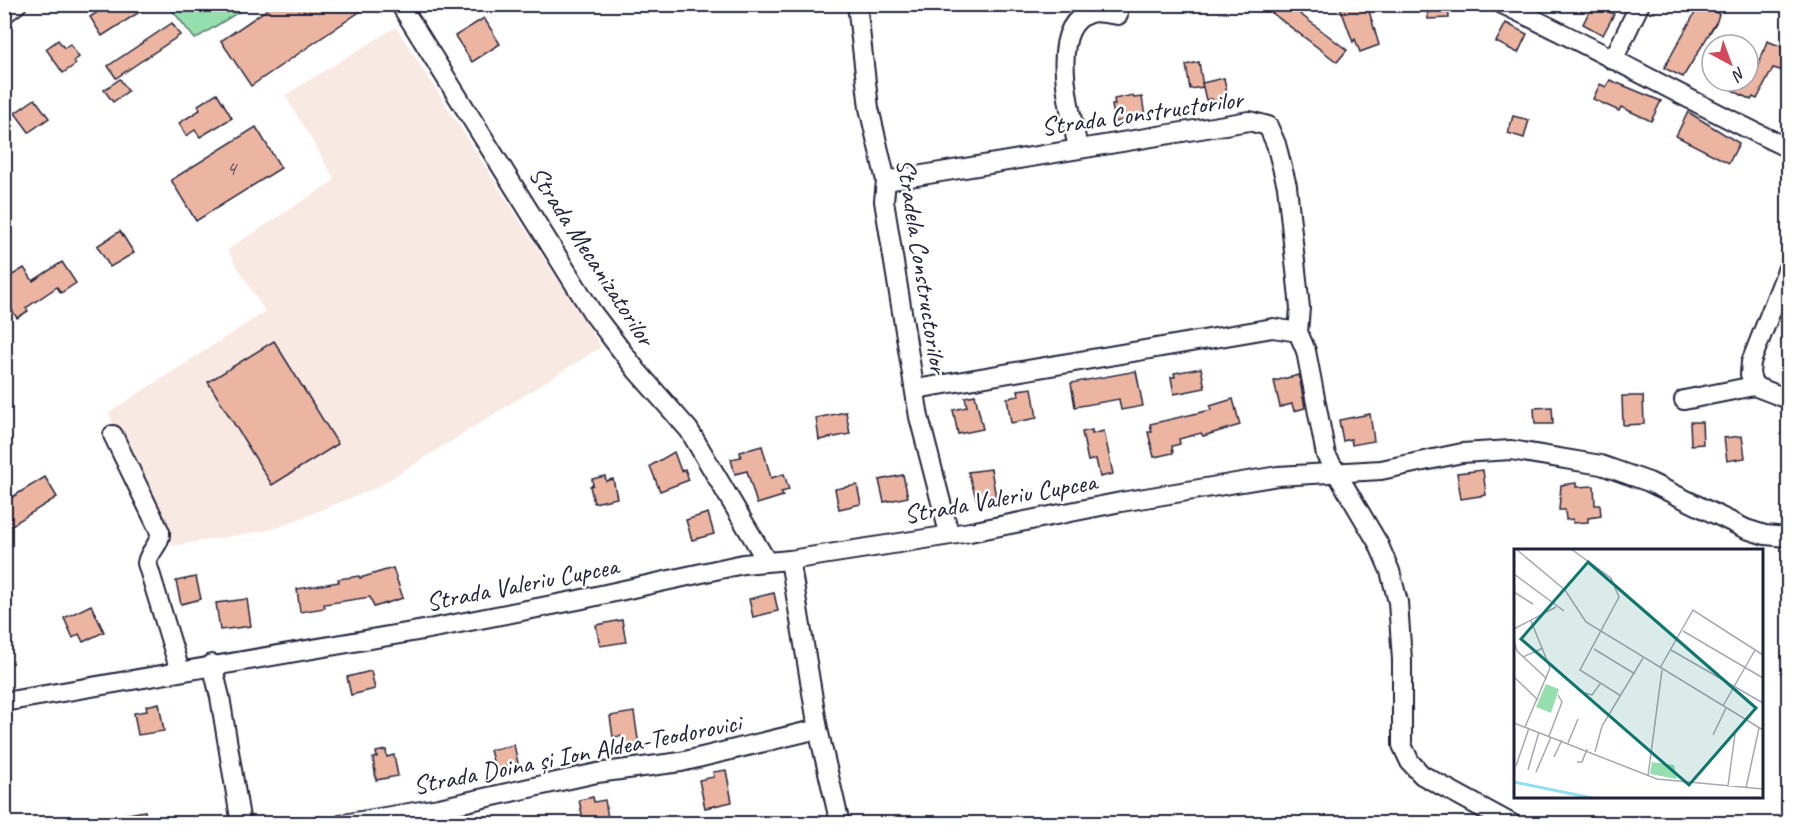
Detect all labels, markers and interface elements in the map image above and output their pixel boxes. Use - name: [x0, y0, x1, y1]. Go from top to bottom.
- north arrow: [1700, 33, 1760, 93]
- text: N: [1727, 63, 1749, 86]
- street label: Strada Constructorilor: [1039, 82, 1247, 143]
- house number: 4: [226, 154, 238, 182]
- street label: Stradela Constructorilor: [889, 156, 956, 378]
- street label: Strada Mecanizatorilor: [522, 160, 664, 354]
- street label: Strada Valeriu Cupcea: [901, 464, 1101, 531]
- street label: Strada Valeriu Cupcea: [423, 549, 623, 619]
- inset map: [1514, 549, 1763, 798]
- street label: Strada Doina și Ion Aldea-Teodorovici: [410, 705, 747, 802]

